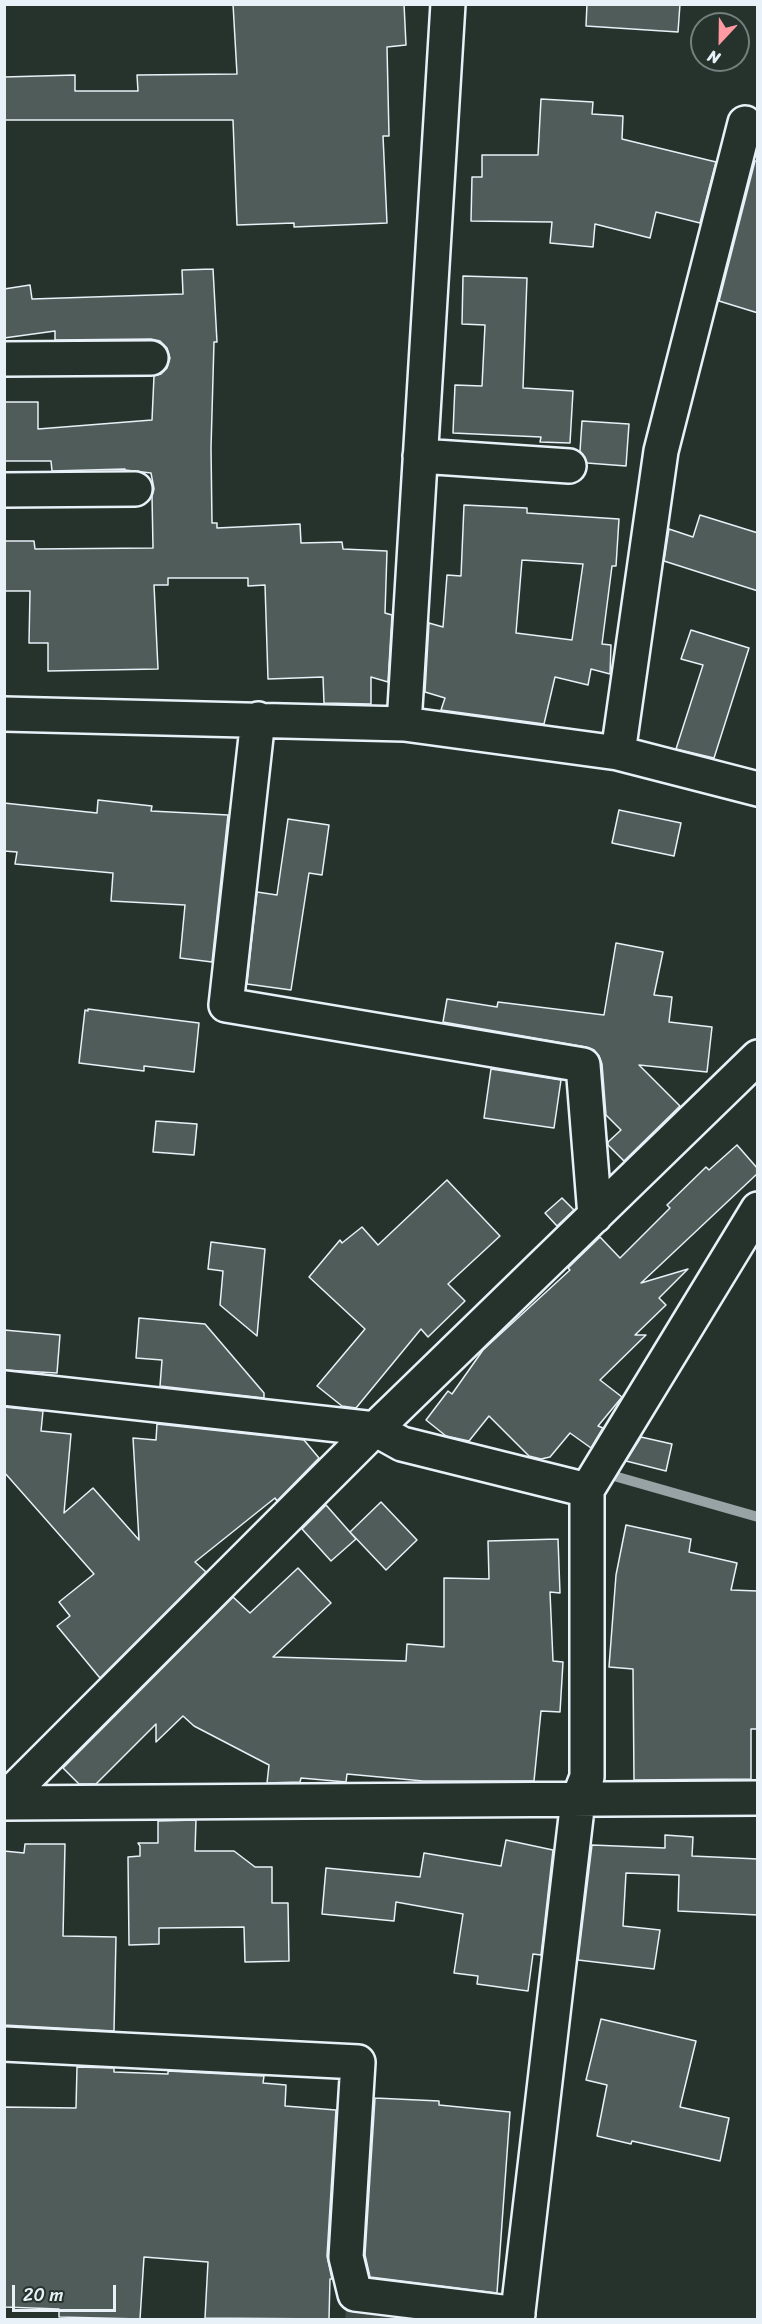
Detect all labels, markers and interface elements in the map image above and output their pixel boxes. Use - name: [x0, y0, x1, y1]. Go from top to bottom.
- north arrow: [690, 12, 750, 72]
- text: N: [703, 42, 724, 73]
- scale bar: [15, 2273, 118, 2311]
- text: 20 m: [23, 2279, 63, 2311]

